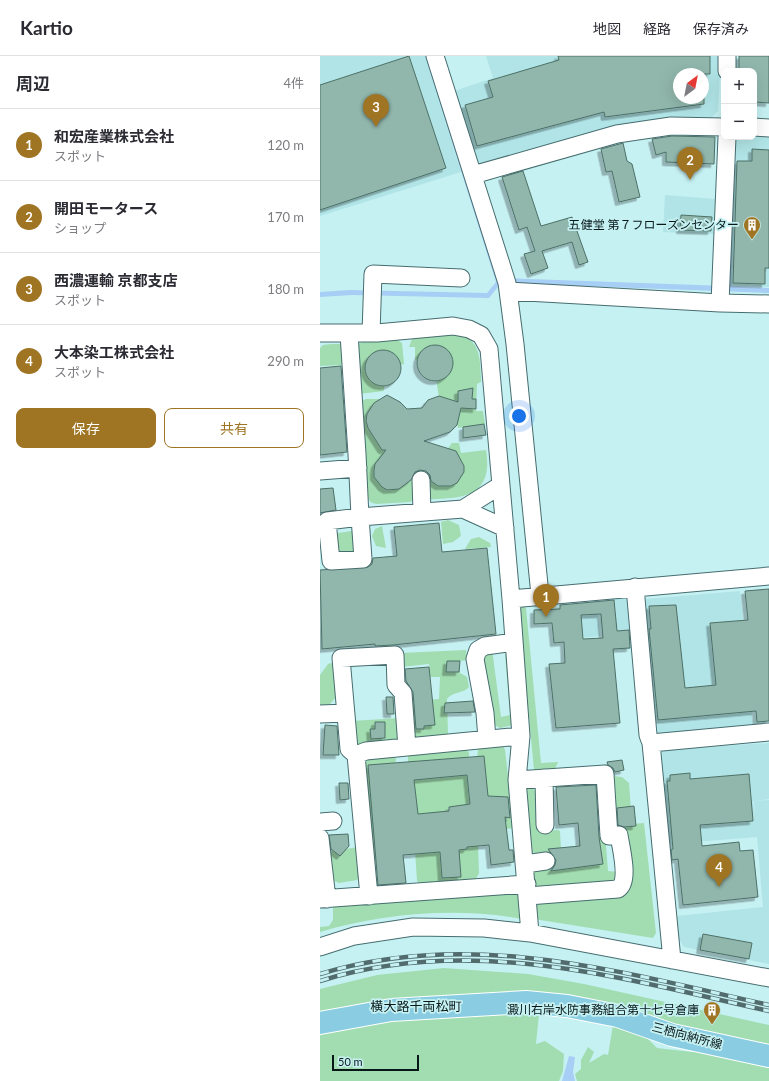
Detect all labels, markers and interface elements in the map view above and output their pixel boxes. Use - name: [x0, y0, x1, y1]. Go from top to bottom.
- text: Kartio: [20, 16, 73, 39]
- text: 地図: [593, 20, 621, 37]
- text: 経路: [643, 20, 671, 37]
- text: 保存済み: [693, 20, 749, 37]
- north arrow: [673, 68, 709, 104]
- map controls: [721, 68, 757, 140]
- button: +: [721, 68, 757, 104]
- text: 周辺: [16, 73, 50, 94]
- text: 4件: [283, 75, 304, 91]
- pin: 3: [363, 94, 389, 127]
- button: −: [721, 104, 757, 140]
- text: 和宏産業株式会社: [54, 127, 174, 145]
- text: 1: [25, 137, 33, 153]
- text: 120 m: [267, 137, 304, 153]
- pin: 2: [677, 147, 703, 180]
- text: スポット: [54, 148, 106, 164]
- text: 開田モータース: [54, 199, 158, 217]
- text: 2: [25, 209, 33, 225]
- text: 170 m: [267, 209, 304, 225]
- building icon: 五健堂 第７フローズンセンター: [742, 215, 762, 240]
- place label: 五健堂 第７フローズンセンター: [569, 217, 739, 232]
- text: ショップ: [54, 220, 106, 236]
- text: 西濃運輸 京都支店: [54, 271, 178, 289]
- text: 3: [25, 281, 33, 297]
- text: 180 m: [267, 281, 304, 297]
- text: スポット: [54, 292, 106, 308]
- text: 大本染工株式会社: [54, 343, 174, 361]
- text: 4: [25, 353, 33, 369]
- text: 290 m: [267, 353, 304, 369]
- text: スポット: [54, 364, 106, 380]
- your location: [509, 406, 529, 426]
- button: 保存: [16, 408, 156, 448]
- button: 共有: [164, 408, 304, 448]
- pin: 1: [533, 584, 559, 617]
- pin: 4: [706, 854, 732, 887]
- district label: 横大路千両松町: [370, 998, 462, 1014]
- building icon: 澱川右岸水防事務組合第十七号倉庫: [702, 1000, 722, 1025]
- place label: 澱川右岸水防事務組合第十七号倉庫: [507, 1002, 699, 1017]
- street label: 三栖向納所線: [650, 1019, 724, 1052]
- scale bar: [332, 1053, 419, 1072]
- text: 50 m: [338, 1055, 363, 1068]

